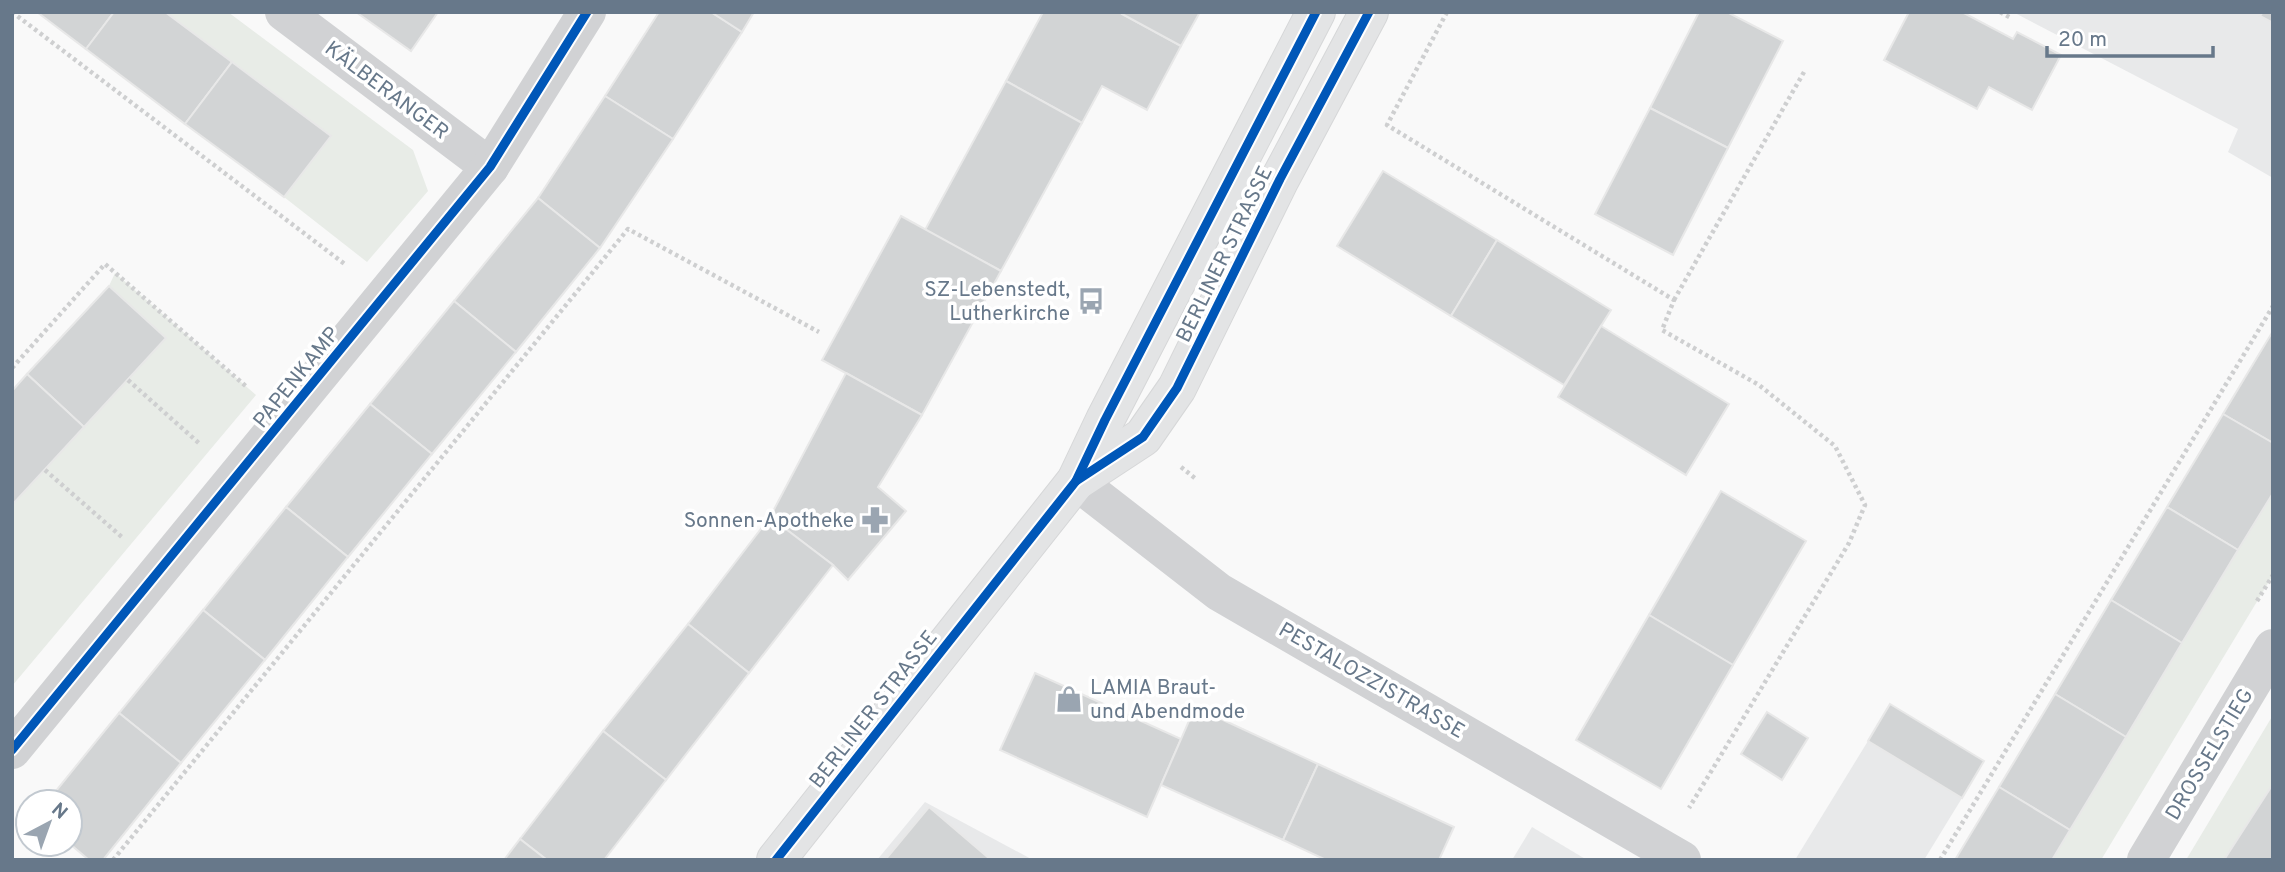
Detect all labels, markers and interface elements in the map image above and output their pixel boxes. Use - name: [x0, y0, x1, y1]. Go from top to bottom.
- scale bar: [2047, 14, 2213, 58]
- text: 20 m: [2058, 27, 2107, 54]
- street label: KÄLBERANGER: [319, 36, 454, 147]
- street label: BERLINER STRASSE: [1171, 162, 1280, 347]
- place label: SZ-Lebenstedt, Lutherkirche: [924, 277, 1070, 328]
- bus stop icon: SZ-Lebenstedt, Lutherkirche: [1076, 286, 1106, 316]
- street label: PAPENKAMP: [248, 322, 346, 434]
- pharmacy icon: Sonnen-Apotheke: [860, 505, 890, 535]
- place label: Sonnen-Apotheke: [684, 508, 854, 535]
- street label: PESTALOZZISTRASSE: [1273, 617, 1469, 746]
- street label: BERLINER STRASSE: [804, 626, 944, 794]
- place label: LAMIA Braut- und Abendmode: [1090, 675, 1245, 726]
- shop icon: LAMIA Braut- und Abendmode: [1054, 684, 1084, 714]
- street label: DROSSELSTIEG: [2160, 684, 2260, 826]
- north arrow: [14, 788, 84, 858]
- text: N: [46, 798, 72, 825]

